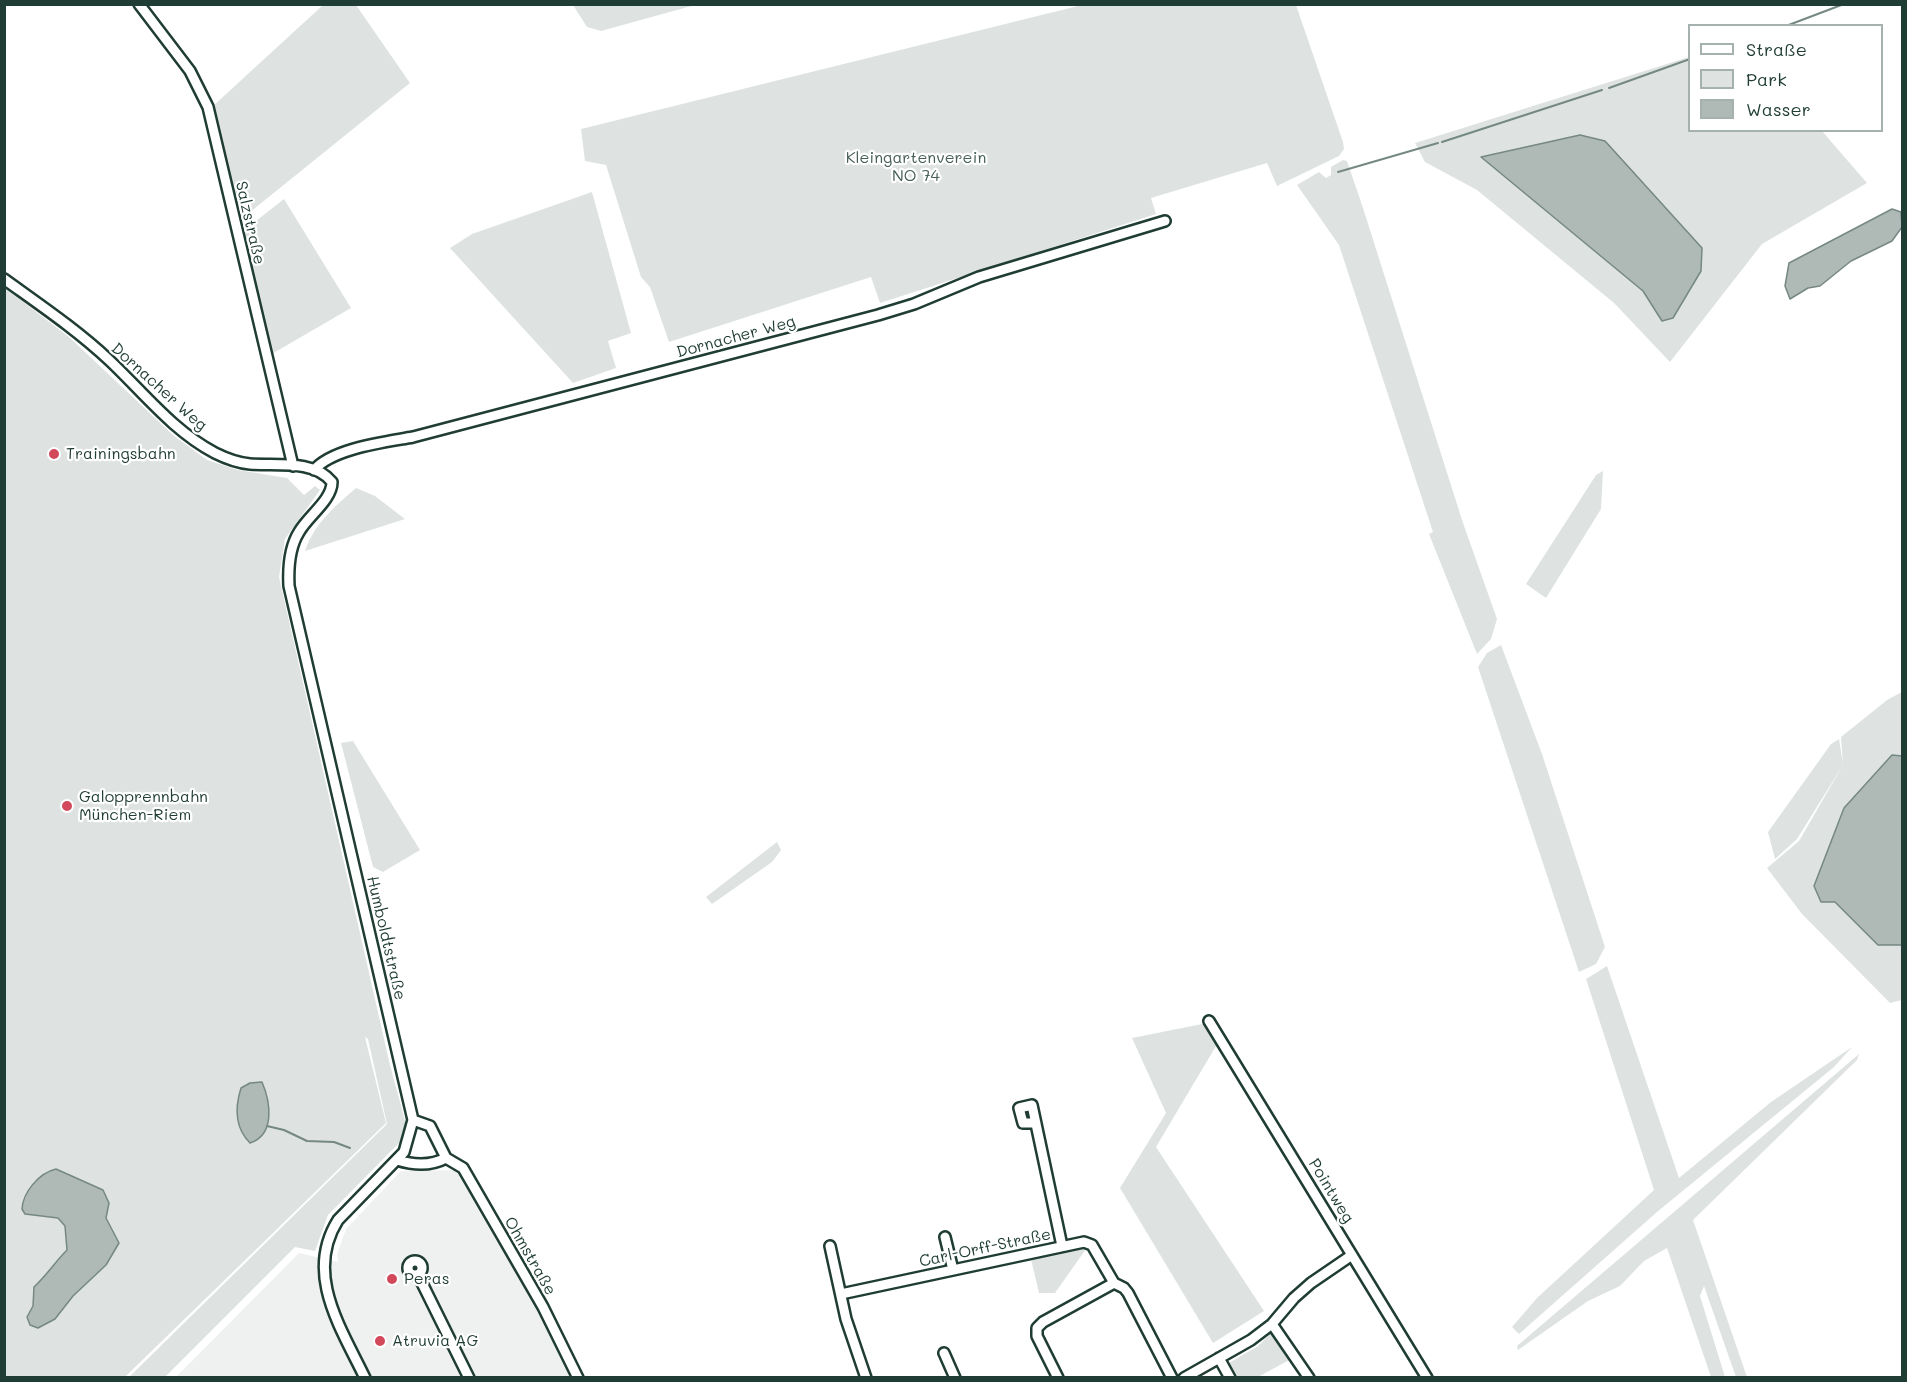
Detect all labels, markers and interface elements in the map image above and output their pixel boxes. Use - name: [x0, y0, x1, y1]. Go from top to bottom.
- legend: [1688, 24, 1883, 132]
- text: Straße: [1746, 37, 1807, 61]
- text: Park: [1746, 67, 1787, 91]
- text: Wasser: [1746, 97, 1811, 121]
- park label: Kleingartenverein NO 74: [846, 148, 986, 186]
- street label: Salzstraße: [231, 180, 269, 266]
- street label: Dornacher Weg: [675, 312, 797, 362]
- street label: Dornacher Weg: [107, 339, 211, 435]
- place label: Trainingsbahn: [66, 444, 176, 464]
- marker: Trainingsbahn: [47, 447, 61, 461]
- place label: Galopprennbahn München-Riem: [79, 787, 208, 825]
- marker: Galopprennbahn München-Riem: [60, 799, 74, 813]
- street label: Humboldtstraße: [362, 874, 410, 1002]
- street label: Pointweg: [1304, 1155, 1358, 1227]
- street label: Ohmstraße: [500, 1213, 560, 1299]
- street label: Carl-Orff-Straße: [917, 1225, 1053, 1271]
- place label: Peras: [404, 1269, 449, 1289]
- marker: Peras: [385, 1272, 399, 1286]
- place label: Atruvia AG: [392, 1331, 478, 1351]
- marker: Atruvia AG: [373, 1334, 387, 1348]

